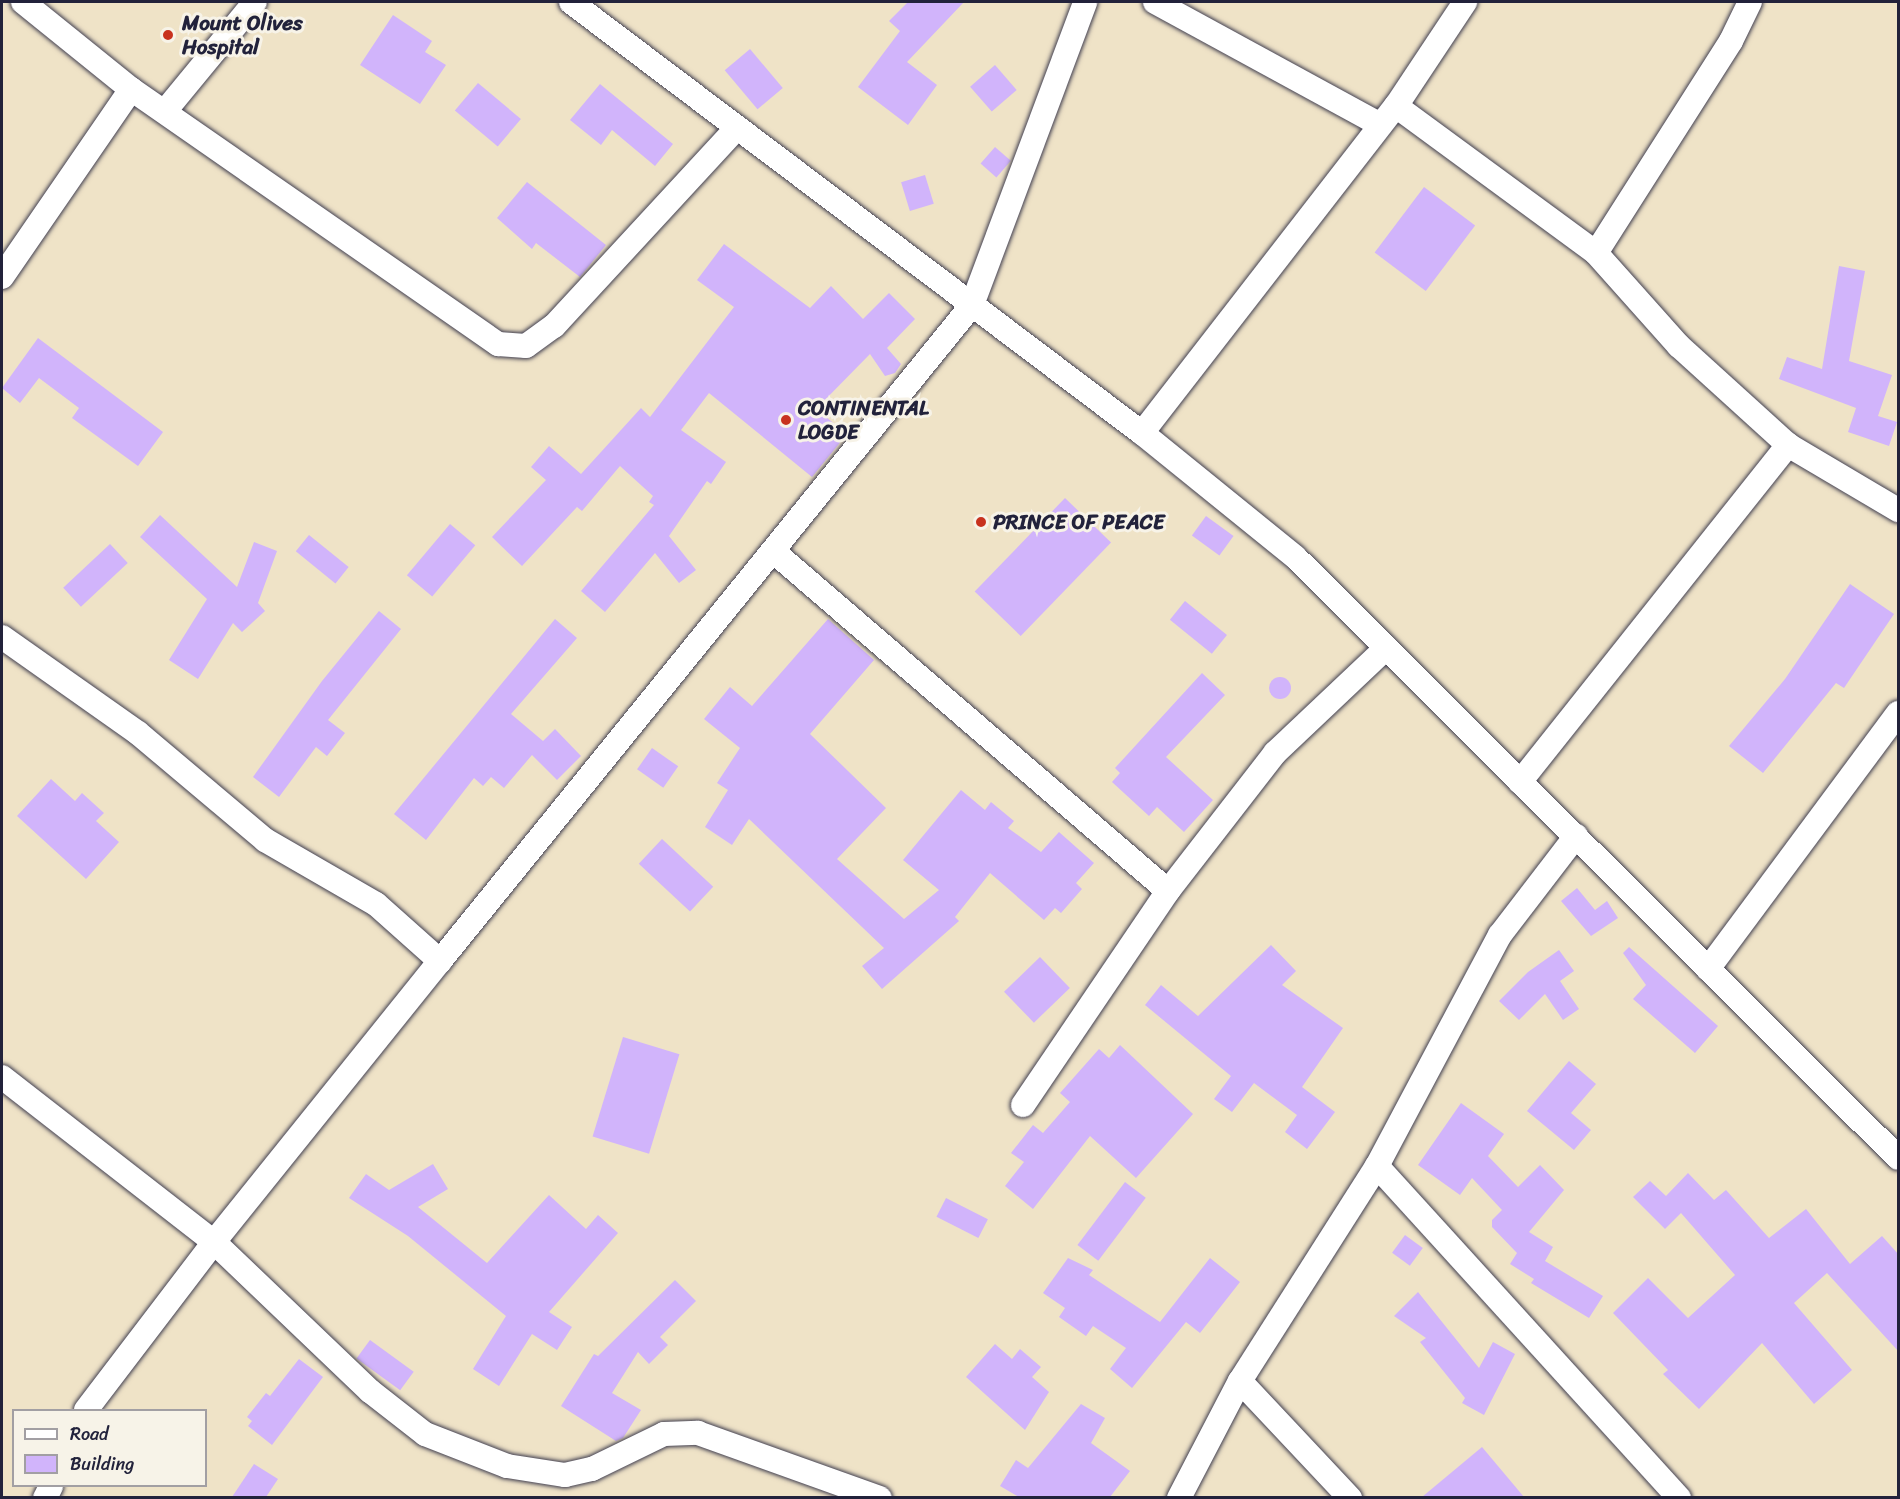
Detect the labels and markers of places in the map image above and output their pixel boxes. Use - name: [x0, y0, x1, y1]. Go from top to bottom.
- place label: Mount Olives Hospital: [182, 10, 302, 60]
- marker: Mount Olives Hospital: [159, 26, 177, 44]
- place label: CONTINENTAL LOGDE: [798, 395, 929, 445]
- marker: CONTINENTAL LOGDE: [779, 413, 793, 427]
- place label: PRINCE OF PEACE: [993, 509, 1164, 535]
- marker: PRINCE OF PEACE: [974, 515, 988, 529]

